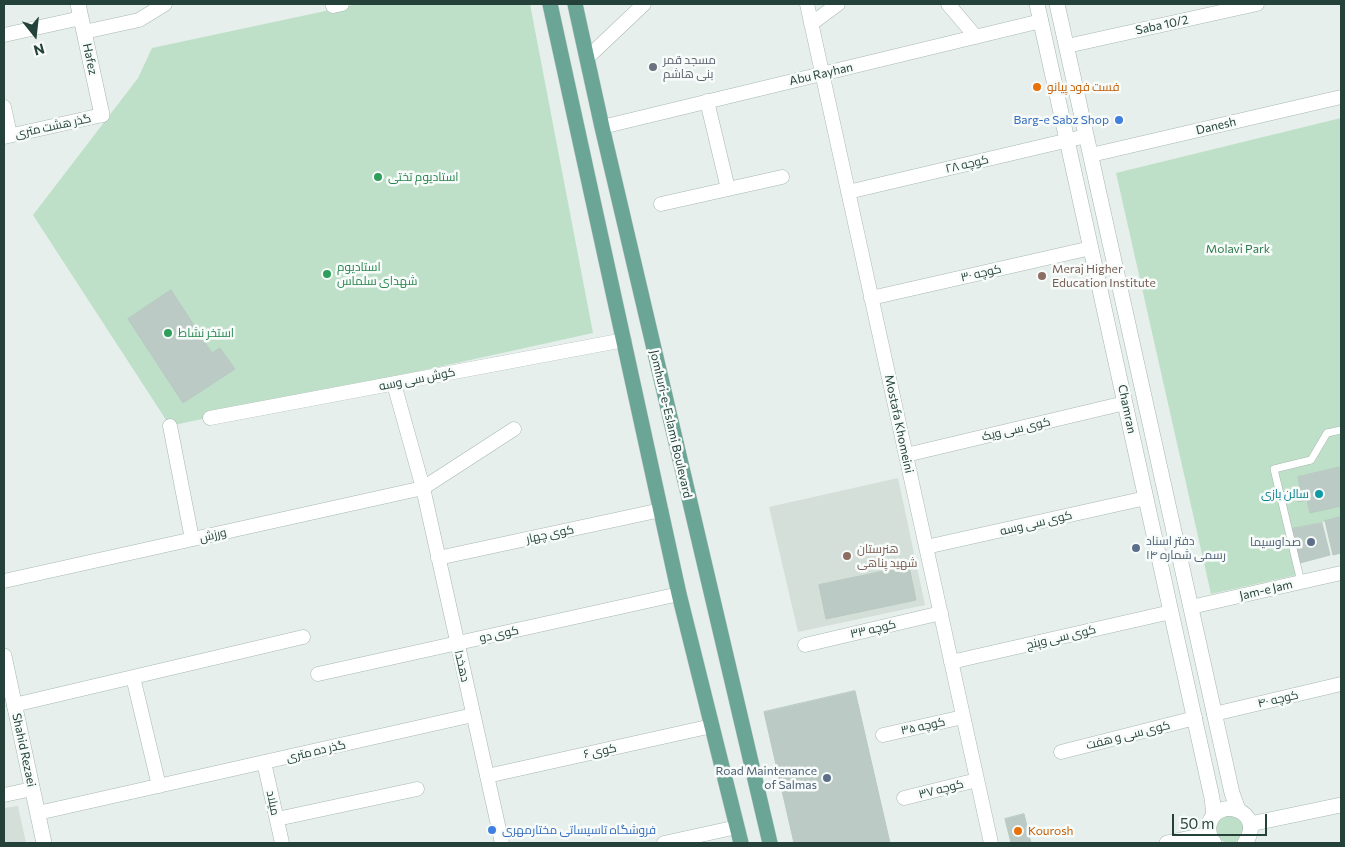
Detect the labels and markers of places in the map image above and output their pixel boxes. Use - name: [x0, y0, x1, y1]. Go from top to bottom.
- place label: مسجد قمر بنی هاشم: [663, 53, 716, 81]
- marker: مسجد قمر بنی هاشم: [647, 61, 659, 73]
- place label: فست فود پیانو: [1047, 80, 1119, 94]
- marker: فست فود پیانو: [1031, 81, 1043, 93]
- place label: Barg-e Sabz Shop: [1013, 113, 1109, 127]
- marker: Barg-e Sabz Shop: [1113, 114, 1125, 126]
- place label: استادیوم تختی: [388, 170, 459, 184]
- marker: استادیوم تختی: [372, 171, 384, 183]
- place label: استادیوم شهدای سلماس: [337, 260, 417, 288]
- place label: Meraj Higher Education Institute: [1052, 262, 1156, 290]
- marker: استادیوم شهدای سلماس: [321, 268, 333, 280]
- marker: Meraj Higher Education Institute: [1036, 270, 1048, 282]
- place label: استخر نشاط: [178, 326, 234, 340]
- marker: استخر نشاط: [162, 327, 174, 339]
- place label: سالن بازی: [1261, 487, 1309, 501]
- marker: سالن بازی: [1313, 488, 1325, 500]
- place label: دفتر اسناد رسمی شماره ۱۴: [1146, 534, 1226, 562]
- place label: صداوسیما: [1250, 535, 1301, 549]
- marker: صداوسیما: [1305, 536, 1317, 548]
- place label: هنرستان شهید پناهی: [857, 542, 918, 570]
- marker: دفتر اسناد رسمی شماره ۱۴: [1130, 542, 1142, 554]
- marker: هنرستان شهید پناهی: [841, 550, 853, 562]
- place label: Road Maintenance of Salmas: [716, 764, 817, 792]
- marker: Road Maintenance of Salmas: [821, 772, 833, 784]
- place label: فروشگاه تاسیساتی مختارمهری: [502, 823, 656, 837]
- marker: فروشگاه تاسیساتی مختارمهری: [486, 824, 498, 836]
- place label: Kourosh: [1028, 824, 1073, 838]
- marker: Kourosh: [1012, 825, 1024, 837]

